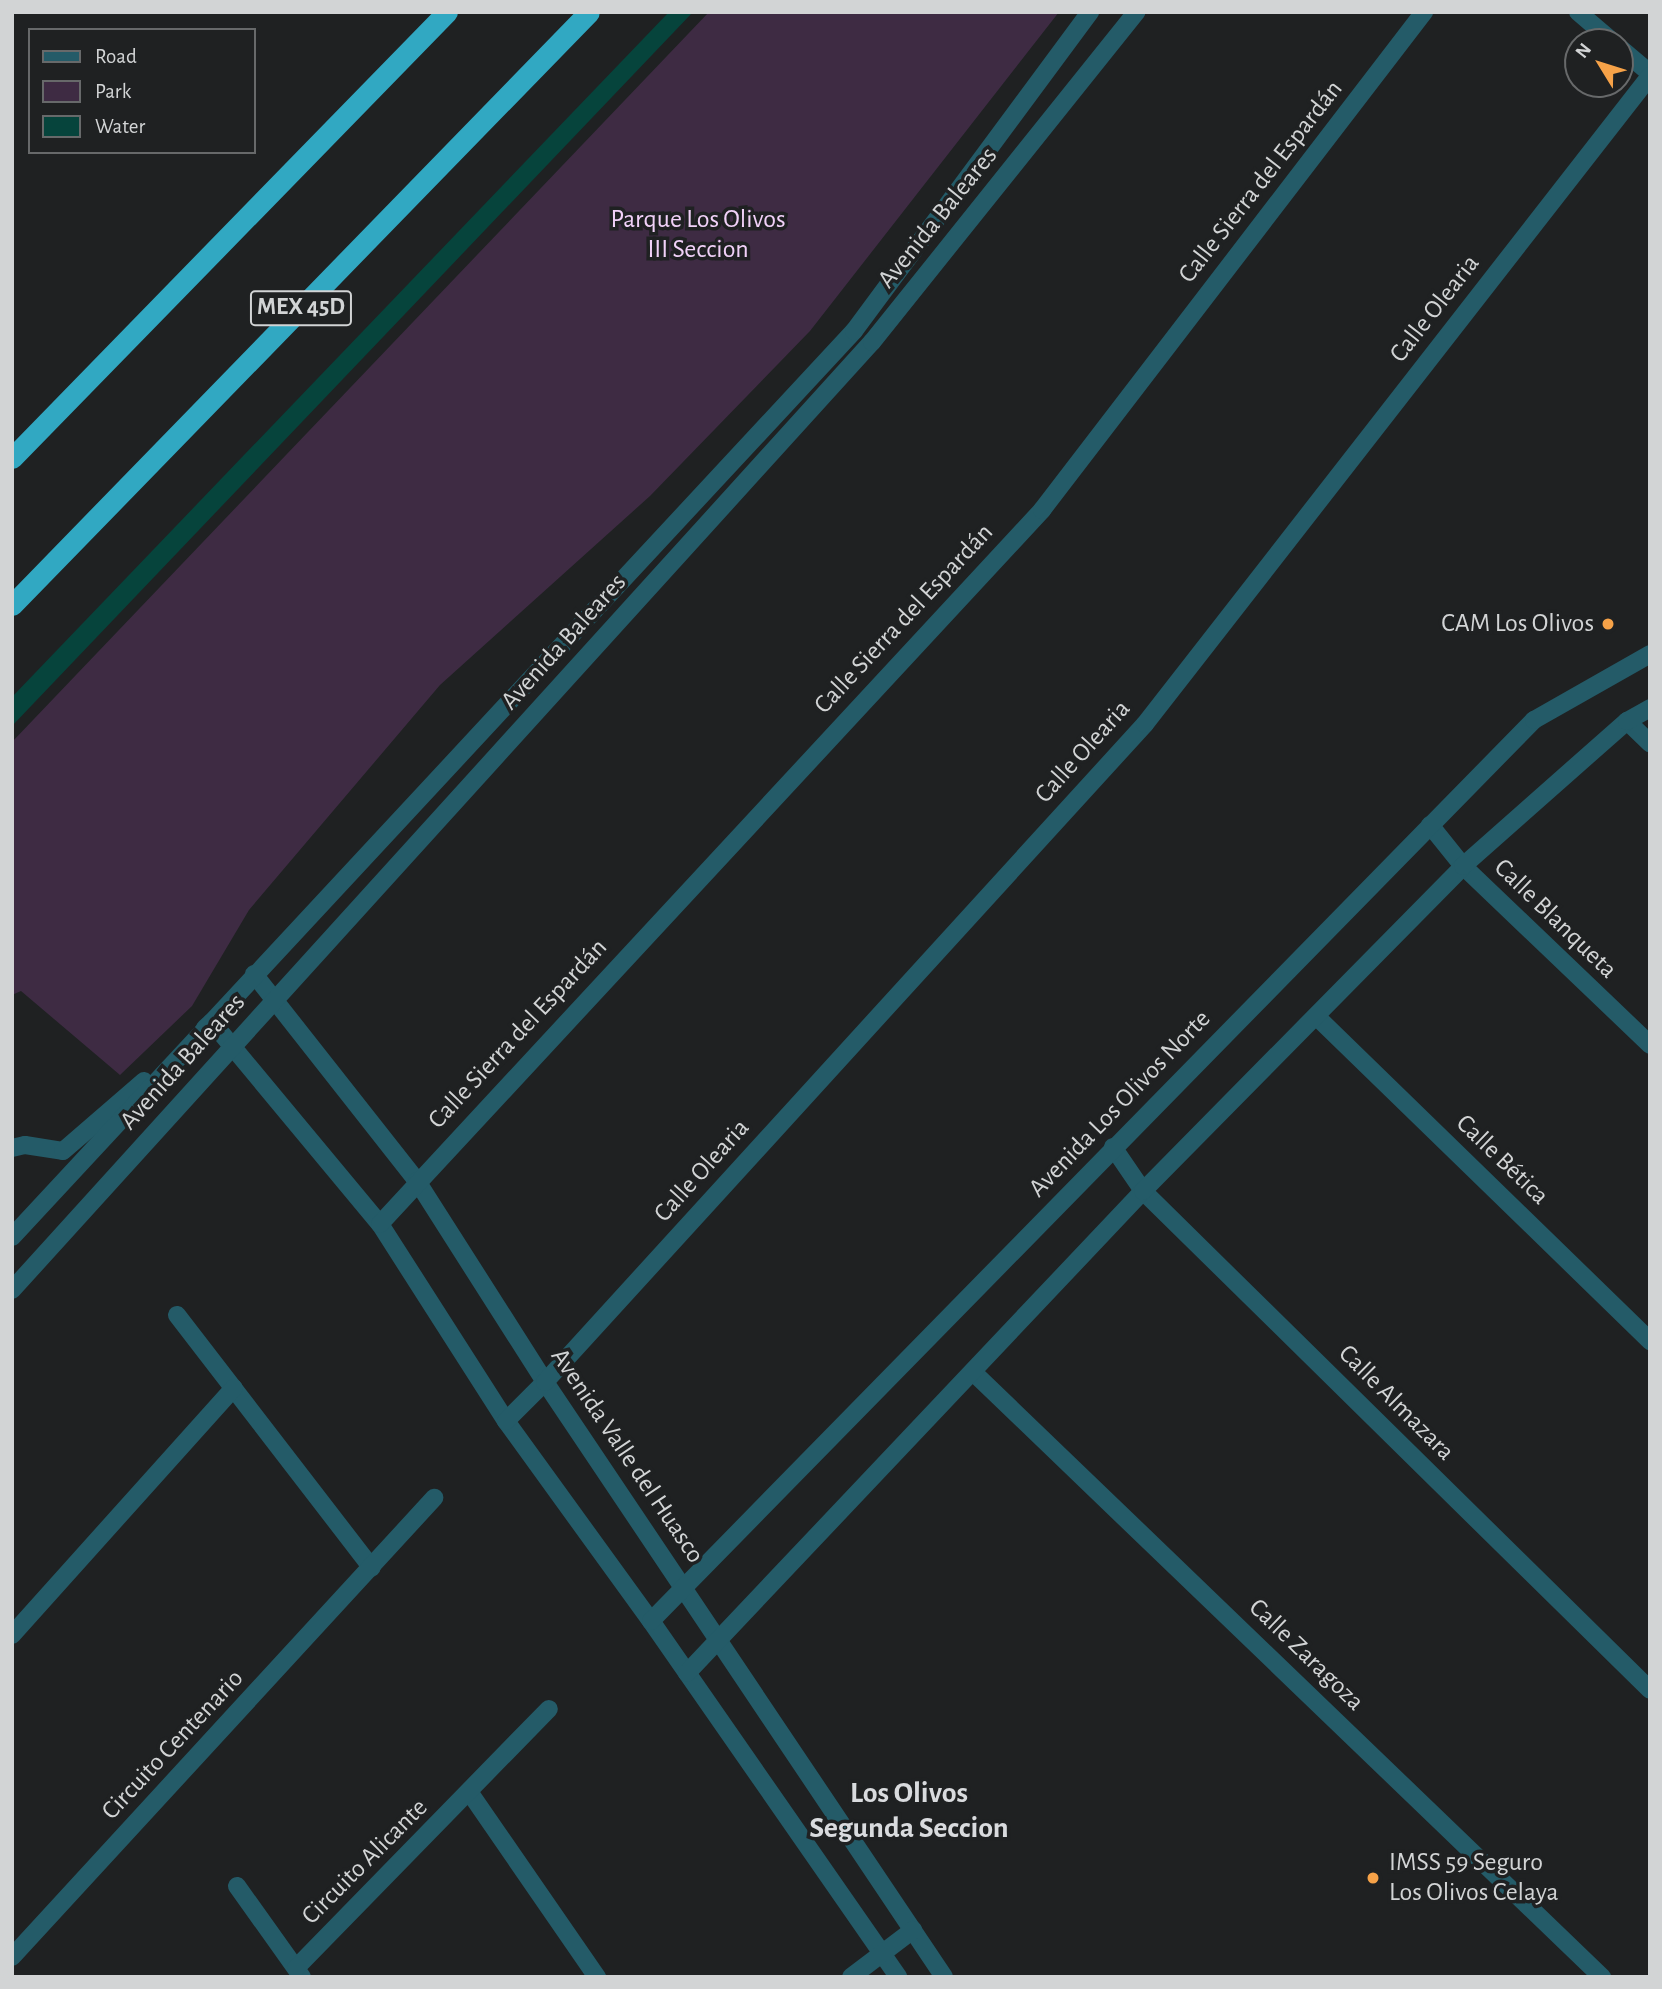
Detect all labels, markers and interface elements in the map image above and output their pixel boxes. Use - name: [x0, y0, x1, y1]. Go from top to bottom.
- legend: [28, 28, 256, 154]
- north arrow: [1564, 28, 1634, 98]
- text: N: [1572, 40, 1595, 62]
- text: Road: [95, 46, 137, 67]
- street label: Calle Sierra del Espardán: [1172, 75, 1350, 289]
- text: Park: [95, 81, 131, 102]
- text: Water: [95, 116, 145, 137]
- street label: Avenida Baleares: [872, 141, 1004, 295]
- park label: Parque Los Olivos III Seccion: [610, 204, 786, 266]
- street label: Calle Olearia: [1383, 249, 1487, 369]
- road number: MEX 45D: [248, 288, 354, 328]
- street label: Calle Sierra del Espardán: [808, 518, 1000, 720]
- street label: Avenida Baleares: [495, 567, 633, 717]
- place label: CAM Los Olivos: [1441, 608, 1594, 640]
- marker: CAM Los Olivos: [1600, 616, 1616, 632]
- street label: Calle Olearia: [1029, 694, 1137, 810]
- street label: Calle Blanqueta: [1487, 853, 1623, 985]
- street label: Calle Sierra del Espardán: [422, 933, 614, 1135]
- street label: Avenida Baleares: [114, 987, 252, 1137]
- street label: Avenida Los Olivos Norte: [1023, 1004, 1217, 1204]
- street label: Calle Bética: [1449, 1108, 1555, 1212]
- street label: Calle Olearia: [648, 1113, 756, 1229]
- street label: Calle Almazara: [1331, 1338, 1461, 1468]
- street label: Avenida Valle del Huasco: [544, 1343, 710, 1569]
- street label: Calle Zaragoza: [1242, 1592, 1370, 1718]
- street label: Circuito Centenario: [96, 1664, 250, 1826]
- district label: Los Olivos Segunda Seccion: [809, 1775, 1009, 1846]
- street label: Circuito Alicante: [296, 1793, 434, 1931]
- place label: IMSS 59 Seguro Los Olivos Celaya: [1389, 1847, 1558, 1909]
- marker: IMSS 59 Seguro Los Olivos Celaya: [1363, 1868, 1383, 1888]

